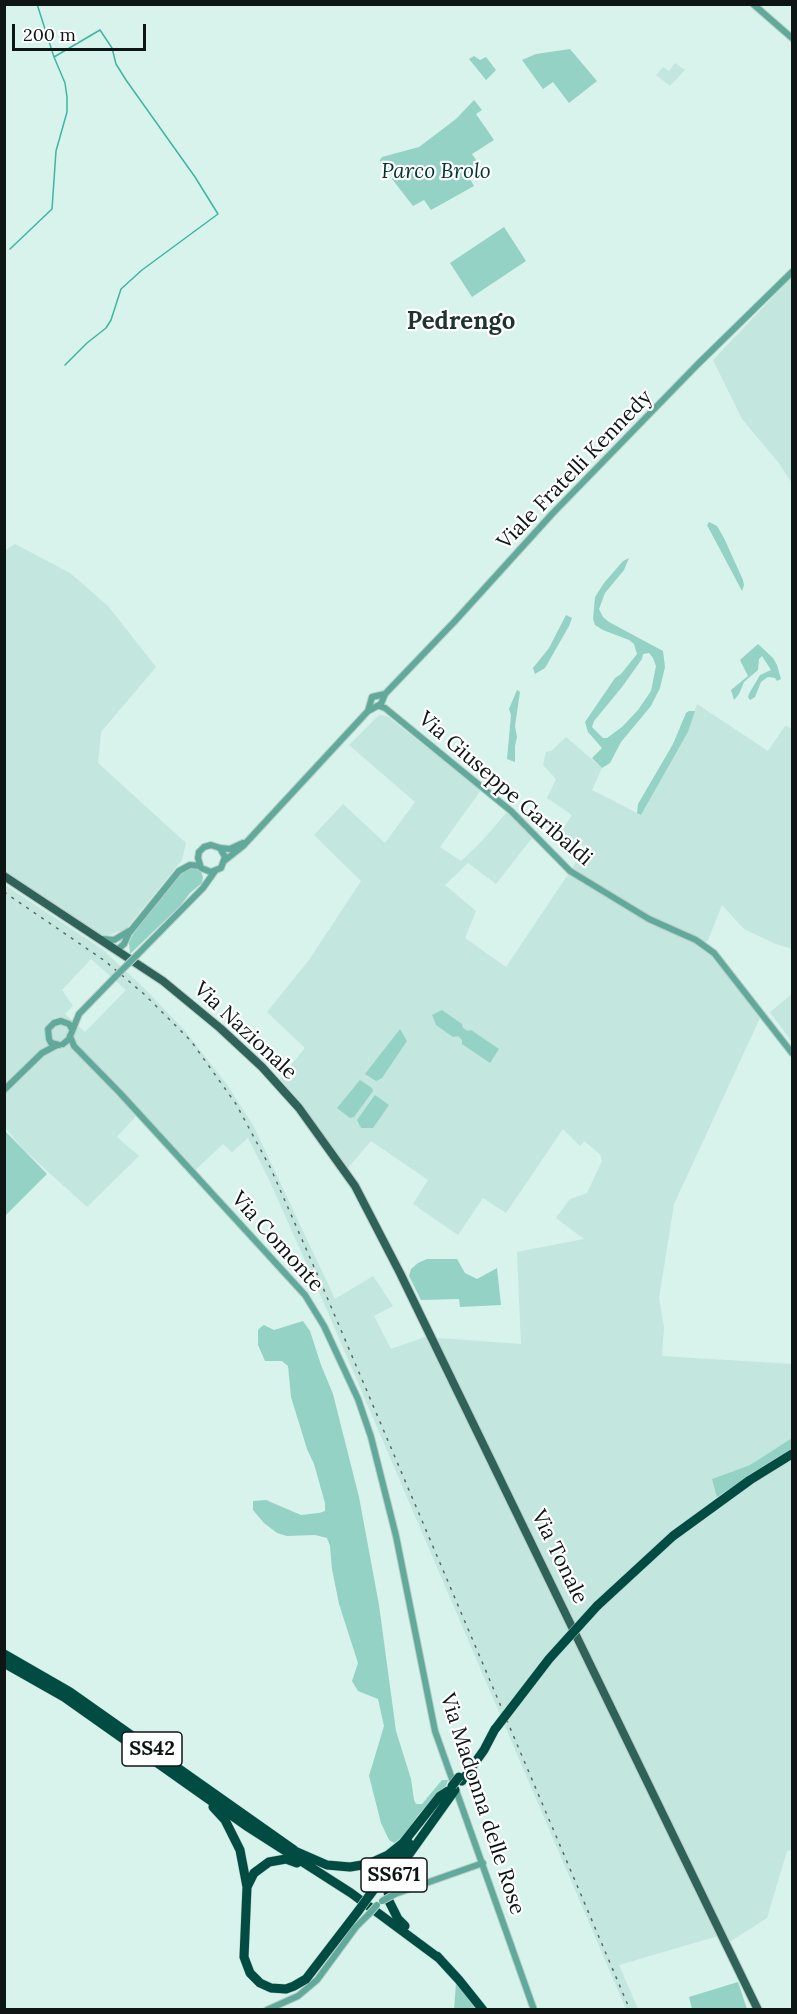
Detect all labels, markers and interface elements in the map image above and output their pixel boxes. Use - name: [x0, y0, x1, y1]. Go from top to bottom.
- scale bar: [15, 12, 148, 50]
- text: 200 m: [23, 23, 76, 46]
- park label: Parco Brolo: [381, 159, 491, 185]
- district label: Pedrengo: [407, 308, 515, 336]
- street label: Viale Fratelli Kennedy: [492, 385, 658, 555]
- street label: Via Giuseppe Garibaldi: [413, 707, 597, 871]
- street label: Via Nazionale: [188, 977, 302, 1085]
- street label: Via Comonte: [226, 1187, 328, 1297]
- street label: Via Tonale: [526, 1506, 592, 1608]
- street label: Via Madonna delle Rose: [434, 1690, 530, 1918]
- road number: SS42: [122, 1732, 182, 1766]
- road number: SS671: [361, 1858, 427, 1892]

